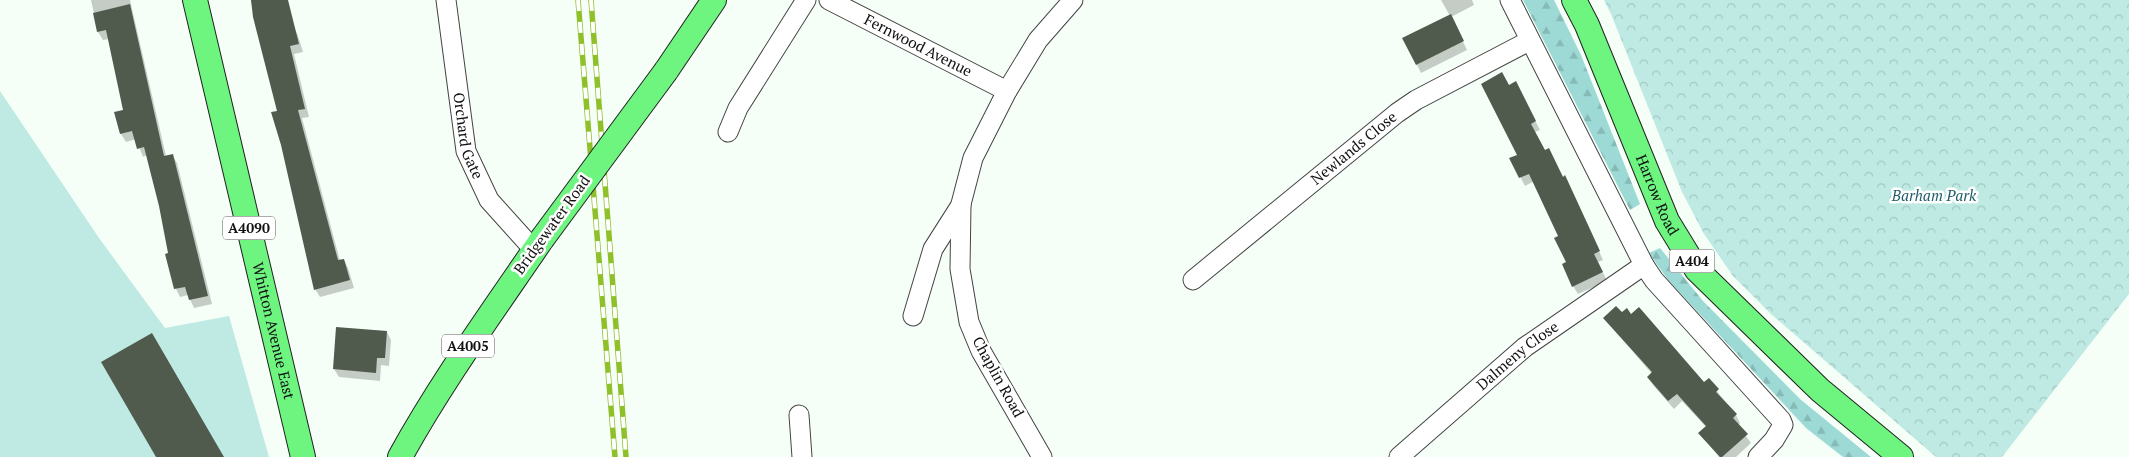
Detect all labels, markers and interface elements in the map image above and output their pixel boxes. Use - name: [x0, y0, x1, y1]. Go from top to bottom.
- street label: Fernwood Avenue: [861, 9, 976, 81]
- street label: Orchard Gate: [449, 91, 489, 182]
- street label: Newlands Close: [1306, 106, 1400, 189]
- street label: Harrow Road: [1632, 151, 1684, 239]
- street label: Bridgewater Road: [508, 171, 594, 278]
- park label: Barham Park: [1891, 185, 1977, 205]
- road number: A4090: [223, 217, 275, 240]
- road number: A404: [1670, 250, 1714, 272]
- street label: Whitton Avenue East: [248, 260, 300, 402]
- street label: Dalmeny Close: [1472, 316, 1562, 394]
- street label: Chaplin Road: [968, 332, 1029, 421]
- road number: A4005: [442, 334, 494, 358]

